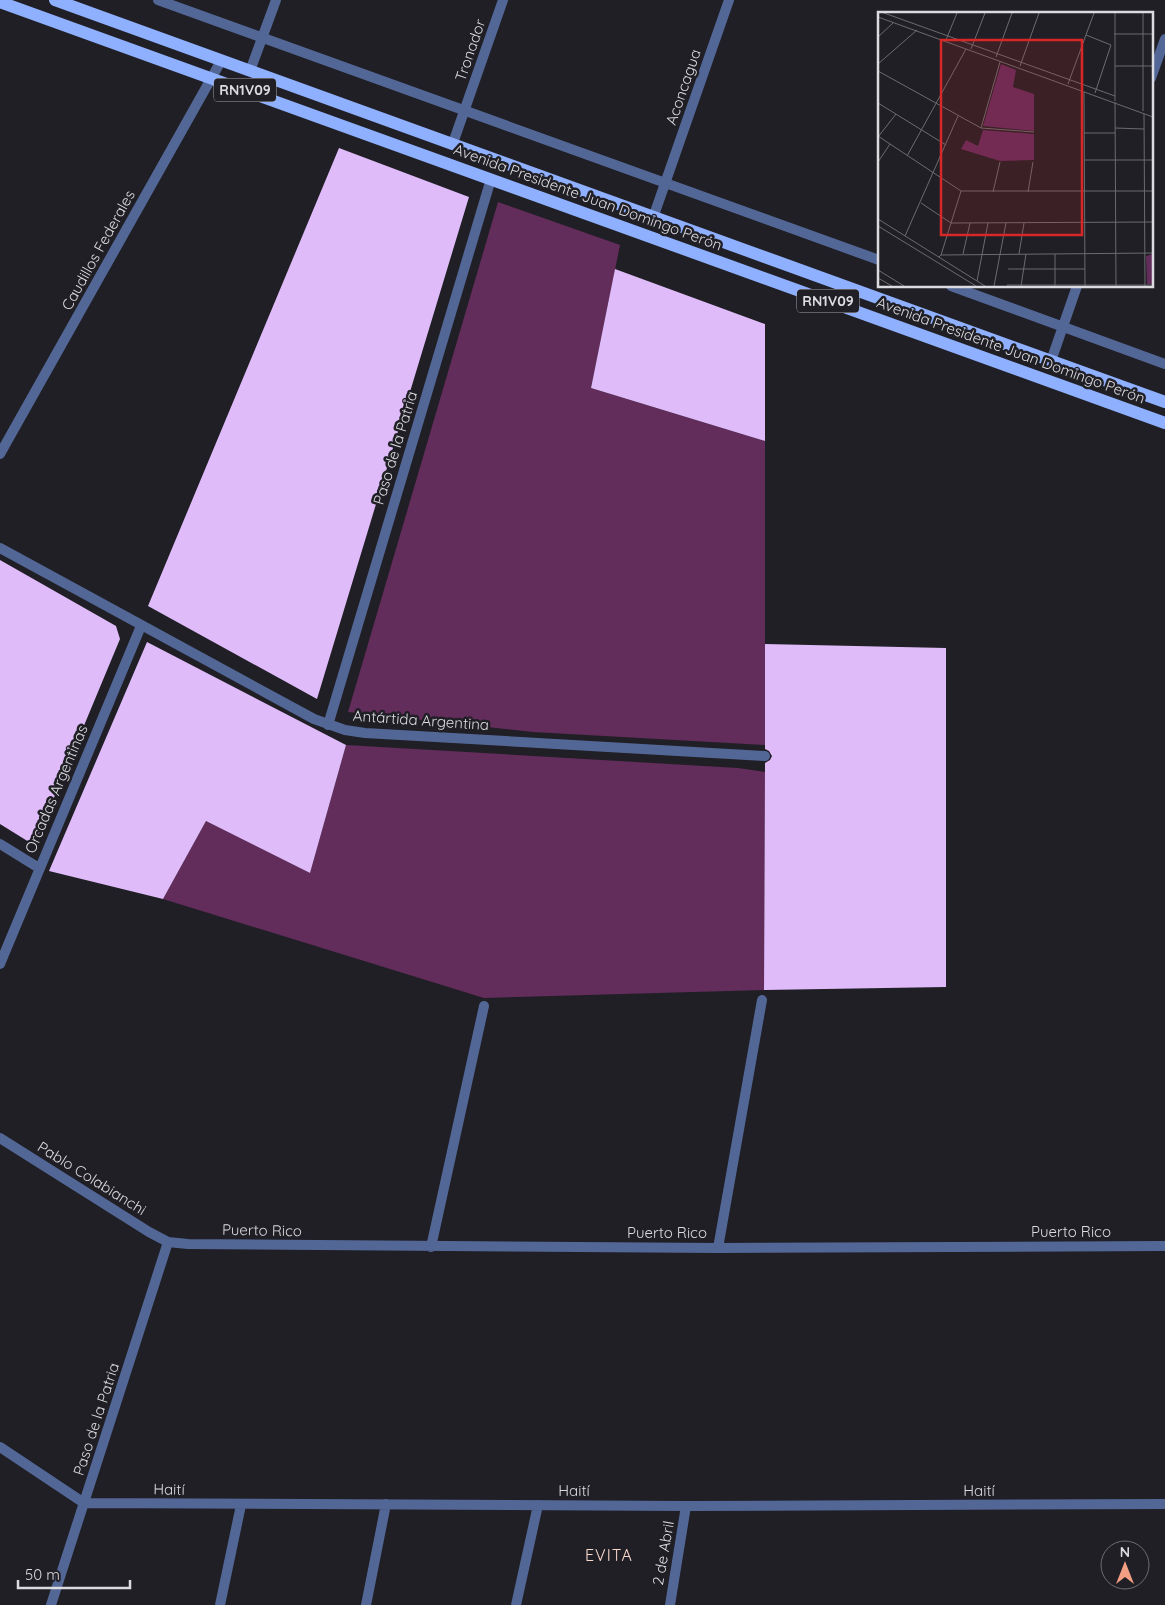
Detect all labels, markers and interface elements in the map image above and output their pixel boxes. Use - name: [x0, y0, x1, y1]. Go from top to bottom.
- inset map: [878, 12, 1152, 288]
- street label: Tronador: [451, 16, 490, 84]
- street label: Aconcagua: [661, 47, 705, 127]
- road number: RN1V09: [214, 78, 276, 102]
- street label: Avenida Presidente Juan Domingo Perón: [451, 139, 725, 255]
- street label: Caudillos Federales: [57, 187, 139, 313]
- road number: RN1V09: [797, 290, 859, 312]
- street label: Avenida Presidente Juan Domingo Perón: [874, 292, 1148, 408]
- street label: Paso de la Patria: [369, 389, 421, 507]
- street label: Antártida Argentina: [352, 706, 490, 734]
- street label: Orcadas Argentinas: [20, 722, 92, 856]
- street label: Pablo Colabianchi: [34, 1137, 150, 1219]
- street label: Puerto Rico: [222, 1220, 302, 1240]
- street label: Puerto Rico: [1031, 1222, 1111, 1241]
- street label: Puerto Rico: [627, 1223, 707, 1242]
- street label: Paso de la Patria: [69, 1360, 123, 1478]
- street label: Haití: [153, 1479, 186, 1499]
- street label: Haití: [558, 1481, 590, 1500]
- street label: Haití: [963, 1481, 995, 1500]
- street label: 2 de Abril: [648, 1519, 678, 1587]
- north arrow: [1100, 1540, 1150, 1590]
- text: N: [1120, 1543, 1130, 1561]
- district label: EVITA: [585, 1545, 633, 1565]
- scale bar: [18, 1558, 130, 1590]
- text: 50 m: [25, 1565, 60, 1584]

